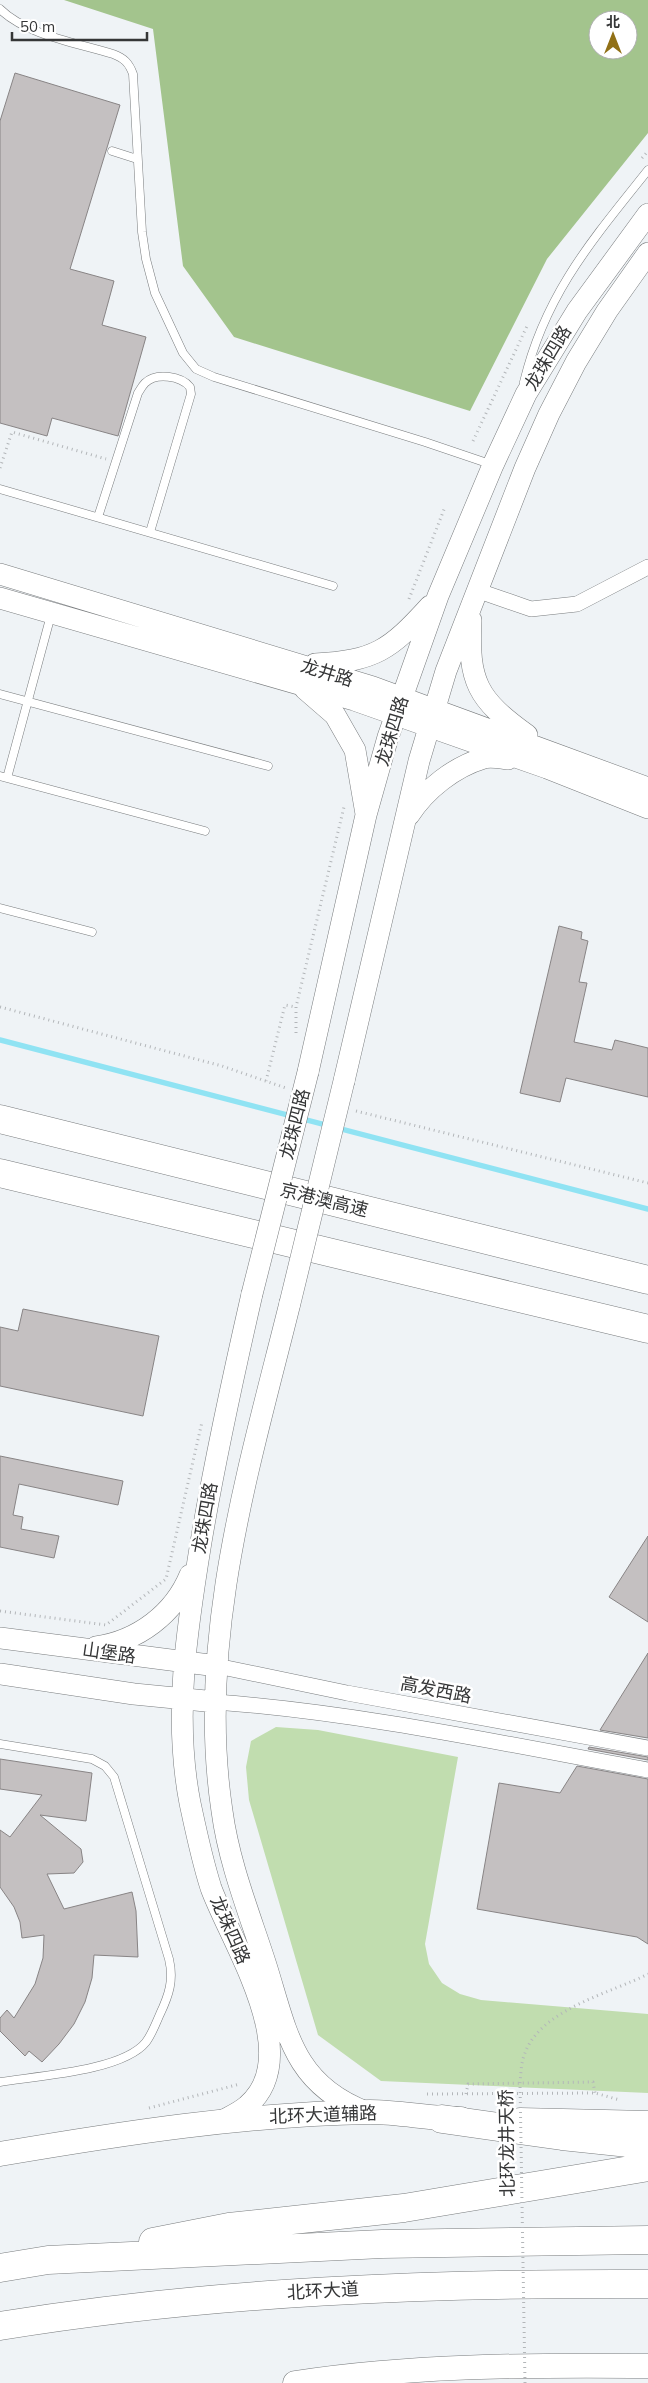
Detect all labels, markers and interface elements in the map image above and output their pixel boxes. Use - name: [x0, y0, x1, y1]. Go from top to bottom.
- scale bar: [12, 10, 148, 42]
- north arrow: [588, 10, 638, 60]
- text: 北: [606, 13, 620, 31]
- text: 50 m: [20, 17, 55, 36]
- street label: 龙珠四路: [519, 321, 576, 395]
- street label: 龙井路: [298, 654, 356, 691]
- street label: 龙珠四路: [370, 693, 413, 769]
- street label: 龙珠四路: [275, 1086, 314, 1162]
- street label: 京港澳高速: [278, 1177, 371, 1222]
- street label: 龙珠四路: [187, 1480, 222, 1555]
- street label: 山堡路: [81, 1637, 137, 1668]
- street label: 高发西路: [399, 1671, 474, 1708]
- street label: 龙珠四路: [205, 1892, 256, 1967]
- street label: 北环龙井天桥: [494, 2089, 519, 2197]
- street label: 北环大道辅路: [269, 2101, 377, 2128]
- street label: 北环大道: [286, 2277, 360, 2304]

